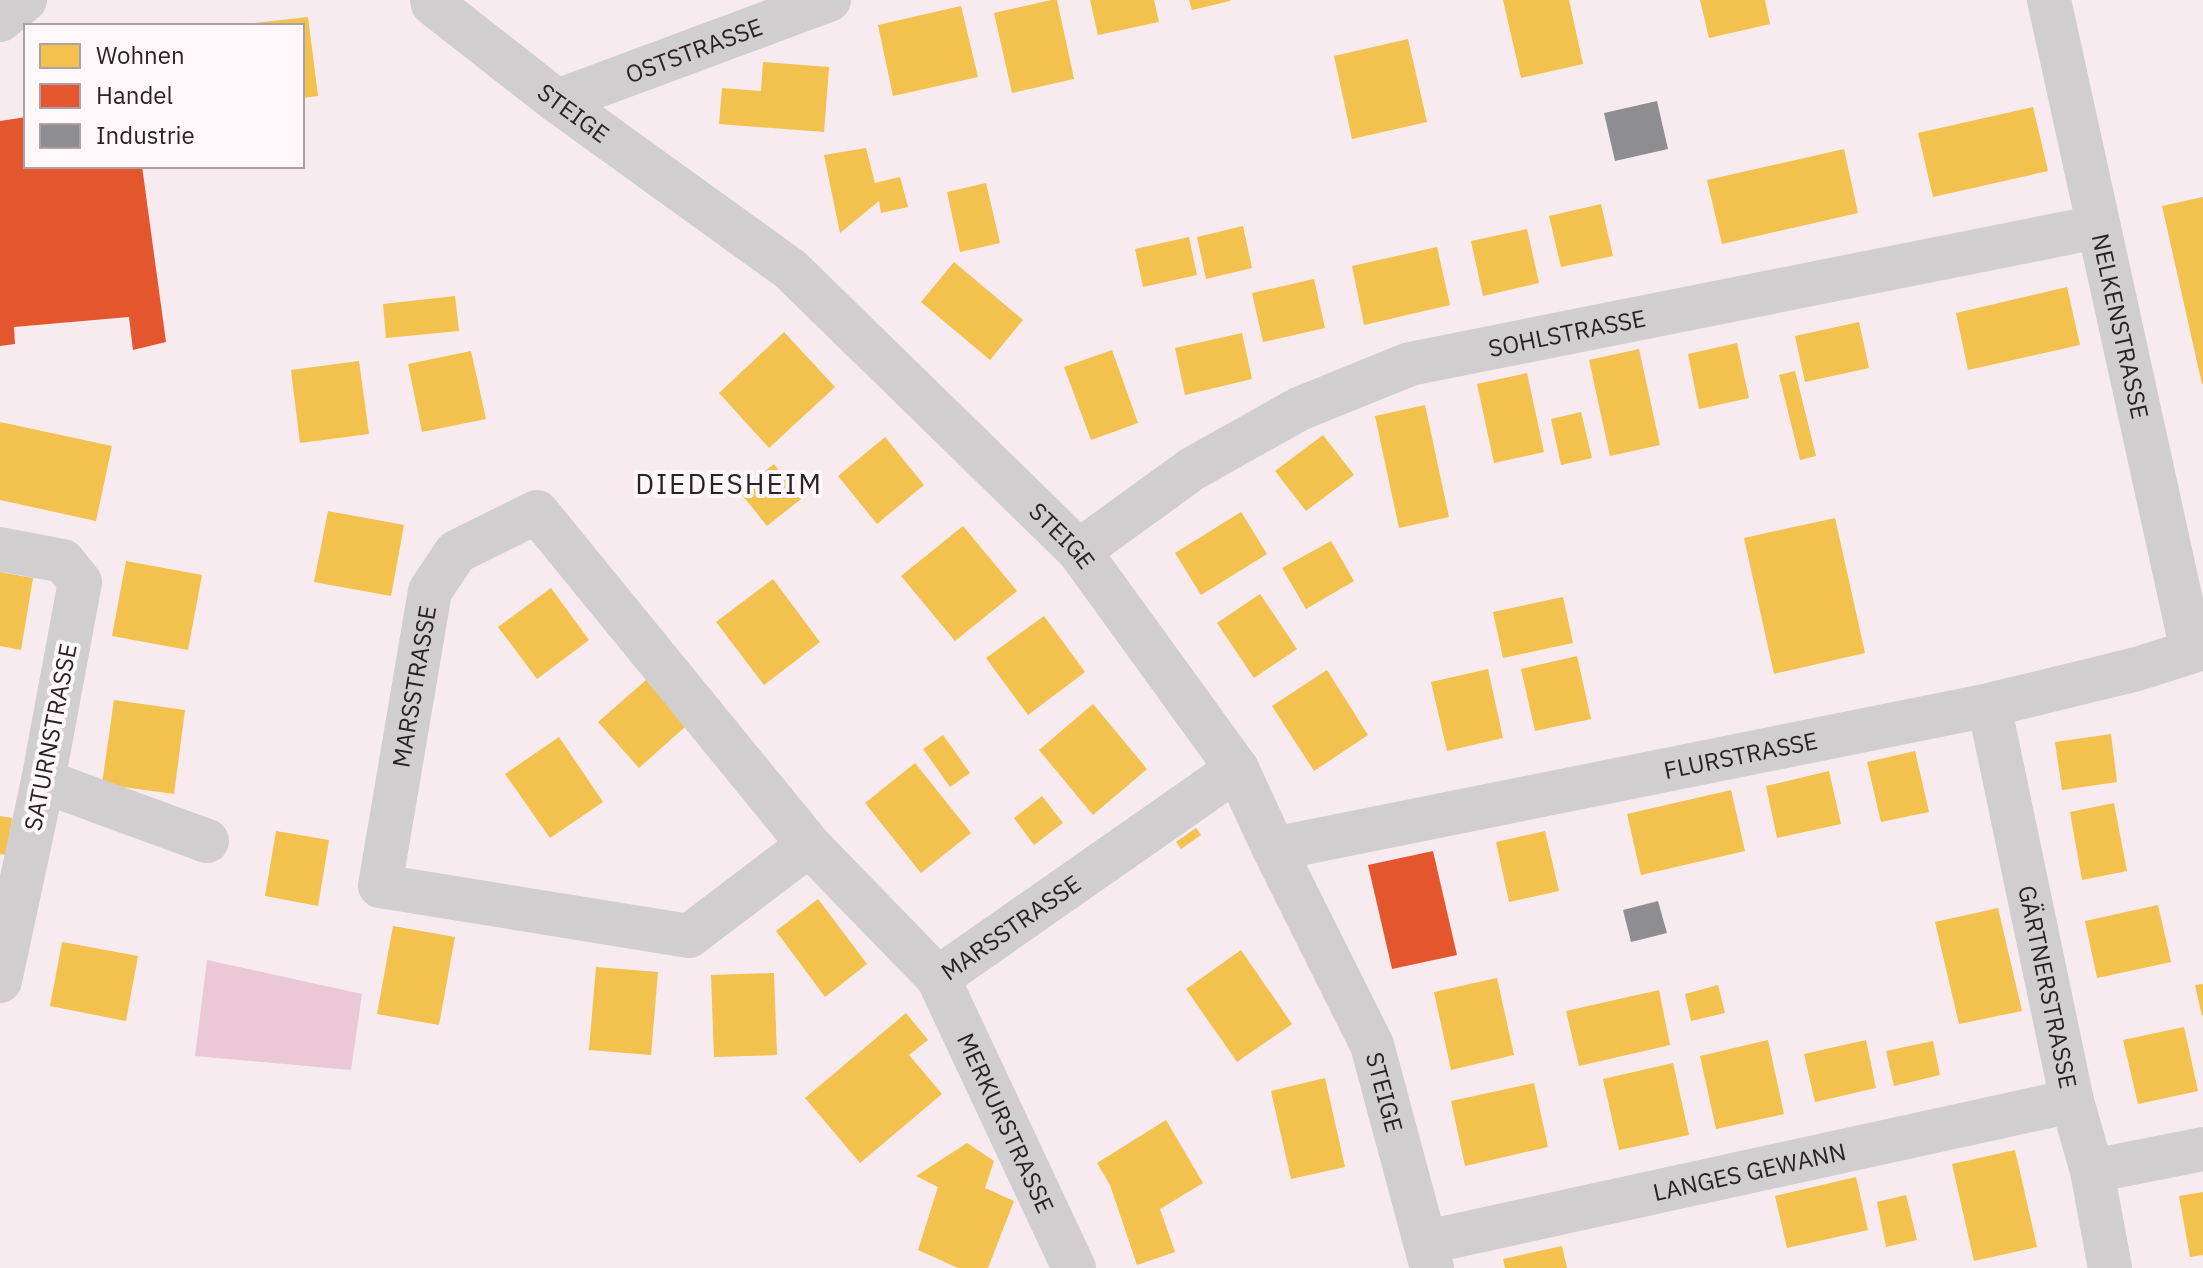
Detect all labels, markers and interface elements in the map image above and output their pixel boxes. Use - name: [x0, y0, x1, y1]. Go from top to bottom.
- street label: OSTSTRASSE: [621, 10, 767, 90]
- legend: [24, 24, 304, 168]
- text: Wohnen: [96, 39, 185, 71]
- street label: STEIGE: [531, 76, 616, 150]
- text: Handel: [96, 79, 173, 111]
- text: Industrie: [96, 119, 195, 151]
- street label: NELKENSTRASSE: [2085, 230, 2157, 422]
- street label: SOHLSTRASSE: [1485, 301, 1648, 364]
- district label: DIEDESHEIM: [635, 465, 823, 502]
- street label: STEIGE: [1022, 495, 1103, 575]
- street label: MARSSTRASSE: [384, 603, 443, 770]
- street label: SATURNSTRASSE: [16, 641, 84, 833]
- street label: FLURSTRASSE: [1661, 724, 1820, 786]
- street label: MARSSTRASSE: [934, 867, 1087, 987]
- street label: GÄRTNERSTRASSE: [2011, 882, 2085, 1091]
- street label: MERKURSTRASSE: [950, 1028, 1062, 1218]
- street label: STEIGE: [1359, 1049, 1411, 1136]
- street label: LANGES GEWANN: [1650, 1135, 1849, 1208]

